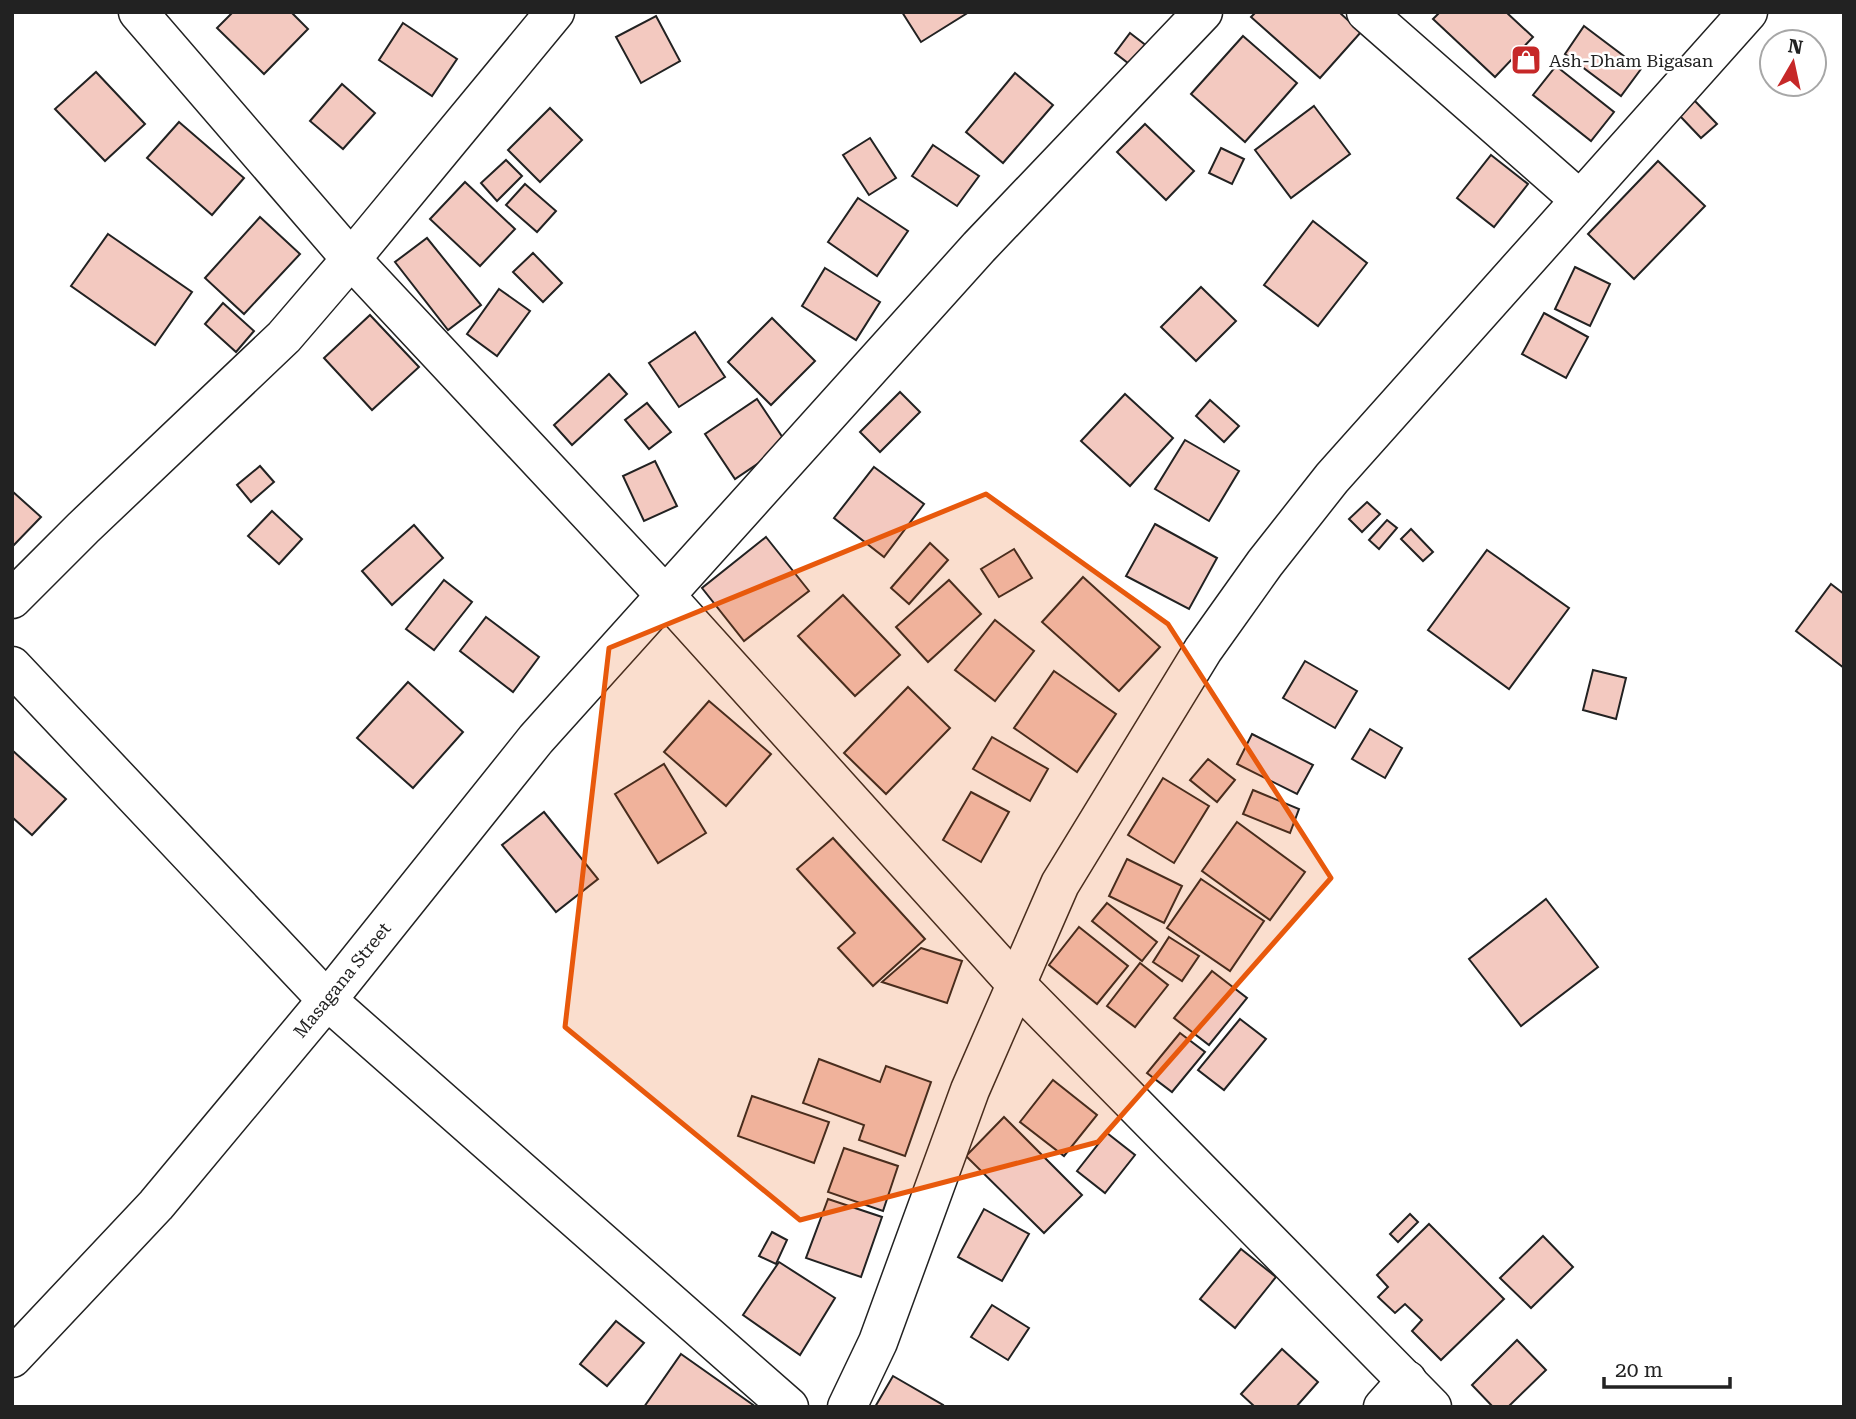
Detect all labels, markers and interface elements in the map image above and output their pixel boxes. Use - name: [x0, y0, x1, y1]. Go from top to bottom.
- north arrow: [1758, 28, 1828, 98]
- text: N: [1787, 34, 1805, 59]
- shop icon: Ash-Dham Bigasan: [1509, 43, 1543, 77]
- place label: Ash-Dham Bigasan: [1549, 50, 1714, 71]
- street label: Masagana Street: [289, 918, 395, 1042]
- scale bar: [1604, 1346, 1730, 1390]
- text: 20 m: [1615, 1358, 1663, 1382]

